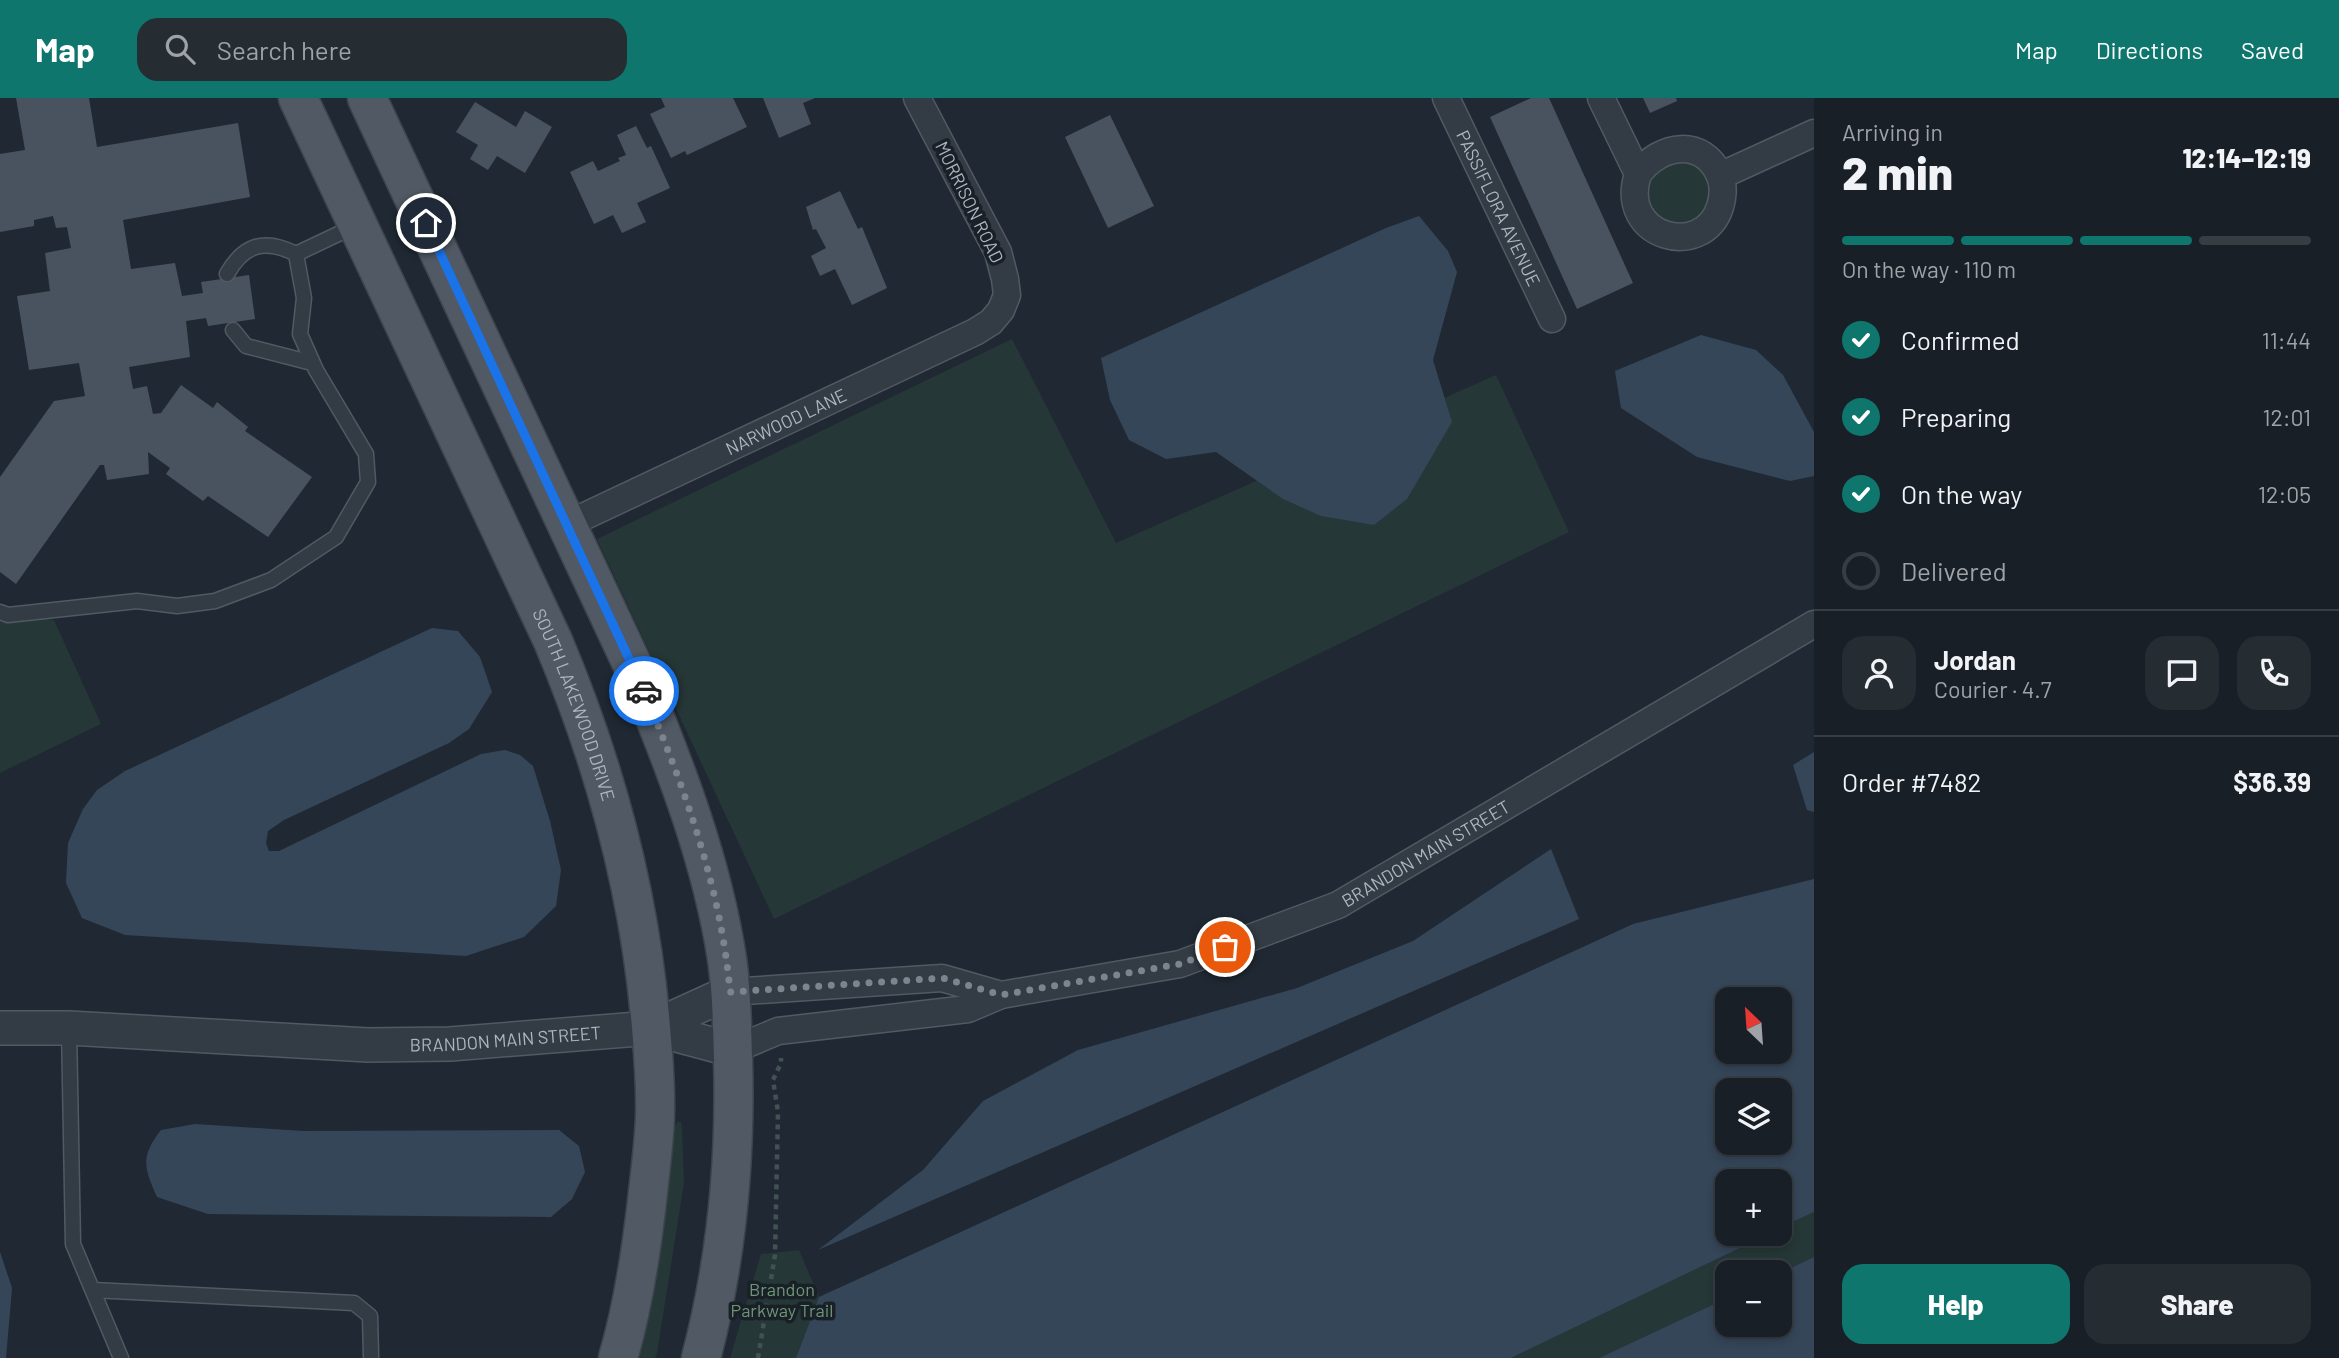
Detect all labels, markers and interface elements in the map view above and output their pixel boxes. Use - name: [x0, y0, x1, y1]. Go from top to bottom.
- search box: [137, 18, 627, 81]
- text: Map: [35, 29, 95, 69]
- icon: search: [161, 30, 199, 68]
- text: Search here: [217, 34, 352, 65]
- text: Map: [2015, 35, 2058, 64]
- text: Directions: [2096, 35, 2203, 64]
- text: Saved: [2241, 35, 2304, 64]
- text: Arriving in: [1842, 118, 1943, 146]
- street label: PASSIFLORA AVENUE: [1452, 127, 1545, 289]
- street label: MORRISON ROAD: [931, 138, 1009, 266]
- text: 12:14–12:19: [2182, 142, 2311, 173]
- text: 2 min: [1842, 144, 1953, 199]
- pin: [396, 193, 456, 253]
- icon: home: [407, 204, 445, 242]
- text: On the way · 110 m: [1842, 255, 2016, 283]
- icon: check: [1842, 321, 1880, 359]
- text: Confirmed: [1901, 324, 2020, 355]
- text: 11:44: [2262, 326, 2311, 354]
- street label: NARWOOD LANE: [722, 383, 850, 459]
- icon: check: [1842, 398, 1880, 436]
- text: Preparing: [1901, 401, 2011, 432]
- text: 12:01: [2262, 403, 2311, 431]
- icon: check: [1842, 475, 1880, 513]
- text: On the way: [1901, 478, 2022, 509]
- text: 12:05: [2258, 480, 2311, 508]
- text: Delivered: [1901, 555, 2007, 586]
- street label: SOUTH LAKEWOOD DRIVE: [528, 605, 620, 803]
- button: person: [1842, 636, 1916, 710]
- button: chat: [2145, 636, 2219, 710]
- button: phone: [2237, 636, 2311, 710]
- text: Jordan: [1934, 644, 2016, 675]
- courier: [609, 656, 679, 726]
- icon: car: [625, 672, 663, 710]
- text: Courier · 4.7: [1934, 675, 2052, 703]
- text: Order #7482: [1842, 766, 1981, 797]
- text: $36.39: [2233, 766, 2311, 797]
- street label: BRANDON MAIN STREET: [1337, 795, 1514, 911]
- pin: [1195, 917, 1255, 977]
- icon: bag: [1206, 928, 1244, 966]
- north arrow: [1715, 987, 1792, 1064]
- map controls: [1715, 987, 1792, 1337]
- street label: BRANDON MAIN STREET: [410, 1021, 602, 1055]
- button: layers: [1715, 1078, 1792, 1155]
- button: +: [1715, 1169, 1792, 1246]
- button: −: [1715, 1260, 1792, 1337]
- button: Help: [1842, 1264, 2070, 1344]
- button: Share: [2084, 1264, 2311, 1344]
- park label: Brandon Parkway Trail: [731, 1278, 833, 1321]

